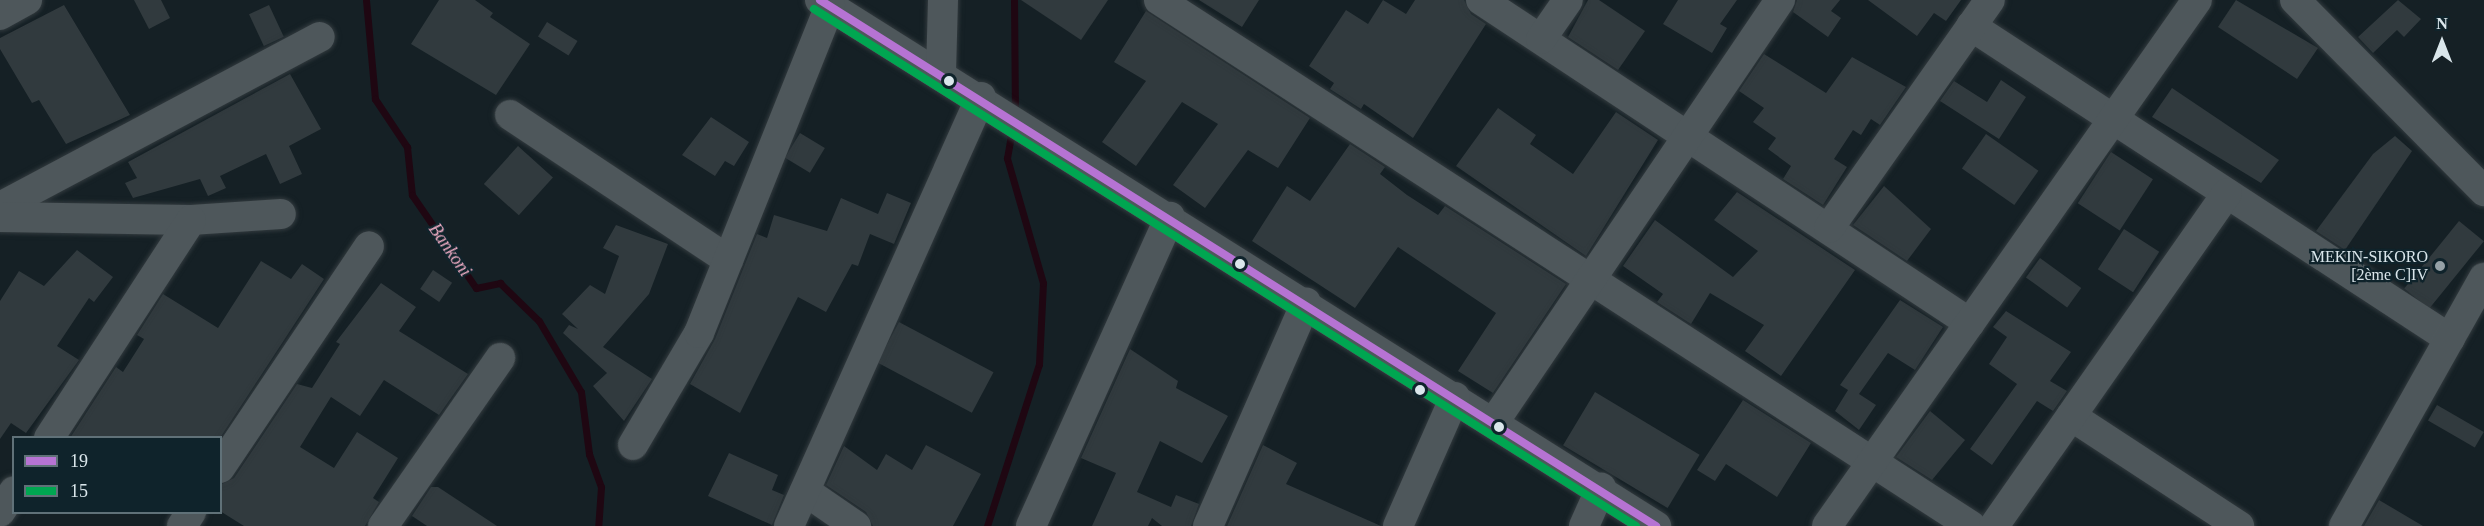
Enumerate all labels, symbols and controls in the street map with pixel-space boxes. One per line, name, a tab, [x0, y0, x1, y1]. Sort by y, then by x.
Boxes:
north arrow	[2412, 12, 2472, 72]
text: N	[2436, 15, 2448, 32]
unlabelled marker	[943, 75, 955, 87]
water label: Bankoni	[424, 219, 476, 281]
place label: MEKIN-SIKORO [2ème C]IV	[2311, 247, 2428, 285]
unlabelled marker	[1234, 258, 1246, 270]
marker: MEKIN-SIKORO [2ème C]IV	[2433, 259, 2447, 273]
unlabelled marker	[1414, 384, 1426, 396]
unlabelled marker	[1493, 421, 1505, 433]
legend	[12, 436, 222, 514]
text: 19	[70, 451, 88, 471]
text: 15	[70, 481, 88, 501]

